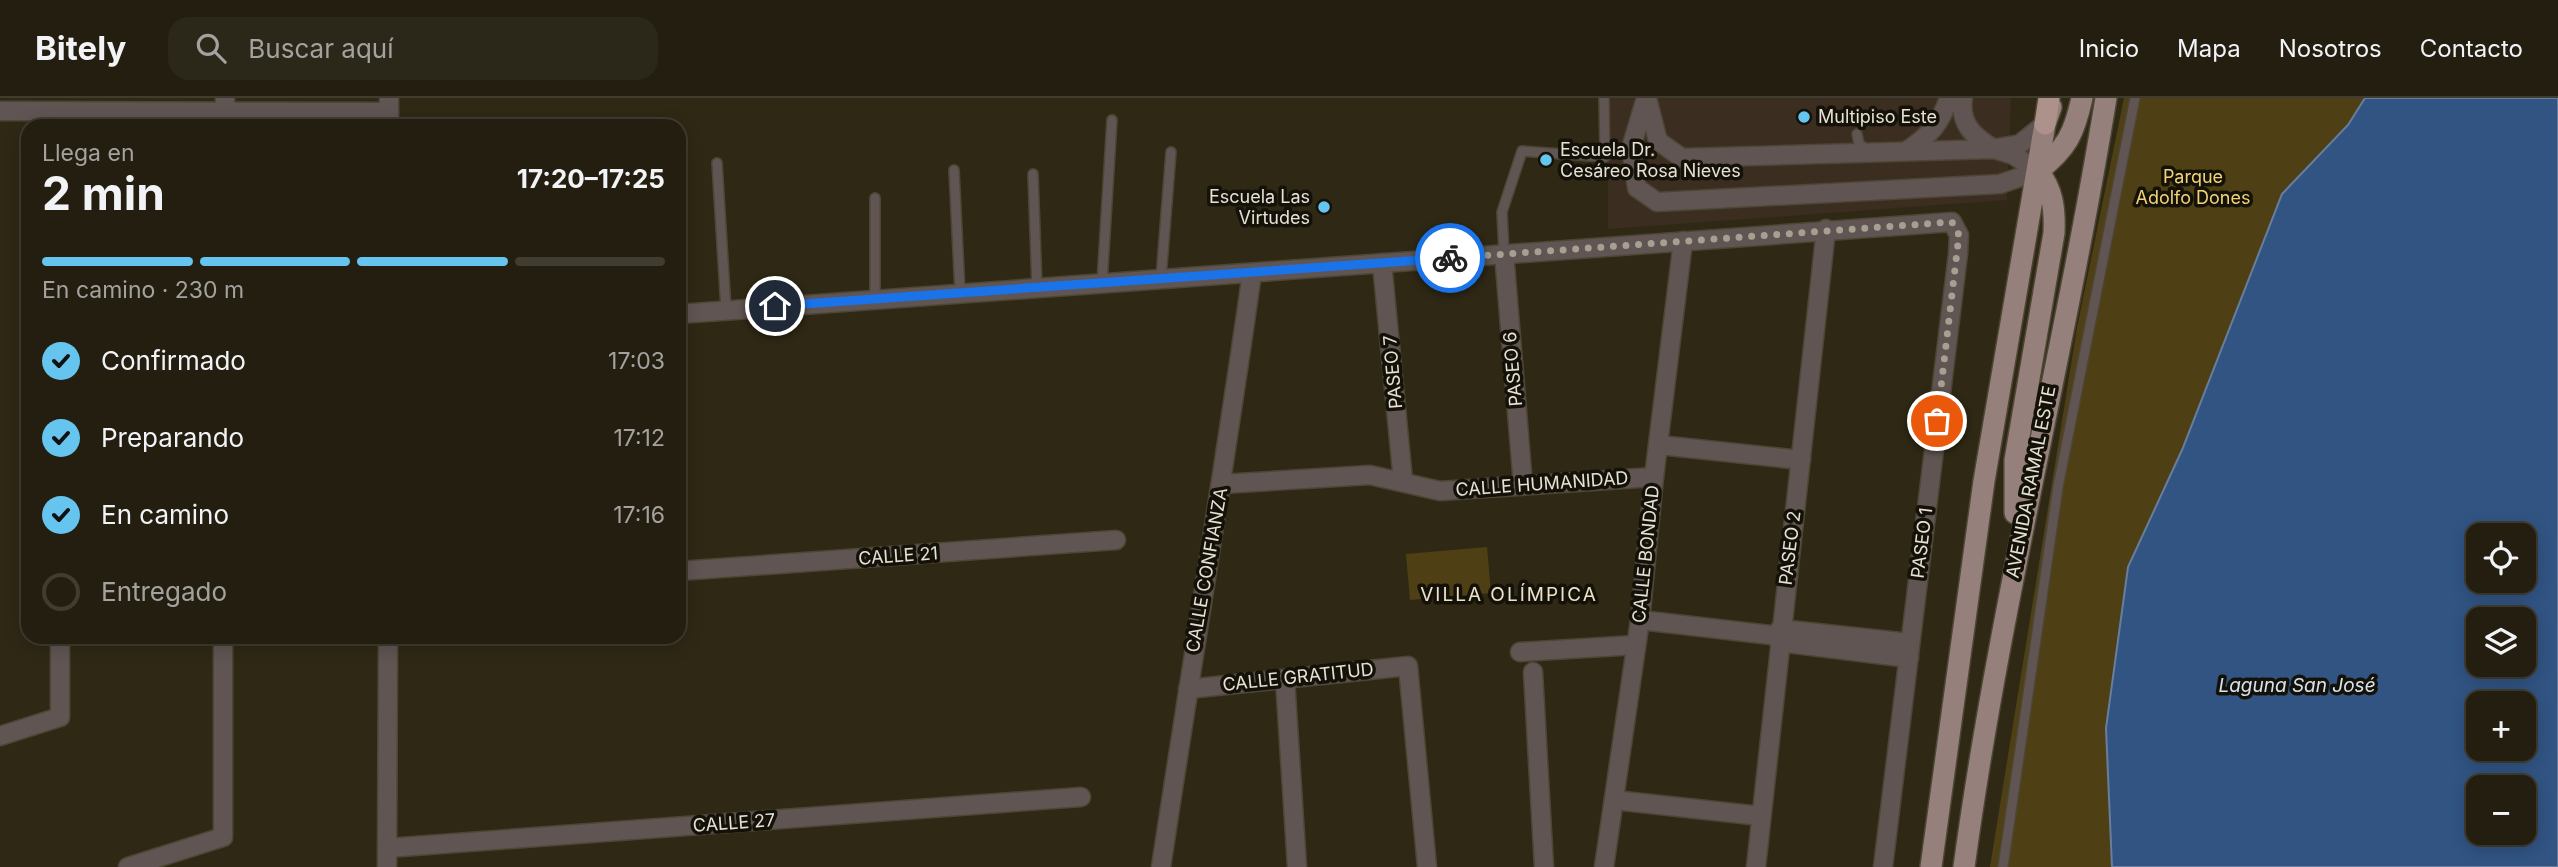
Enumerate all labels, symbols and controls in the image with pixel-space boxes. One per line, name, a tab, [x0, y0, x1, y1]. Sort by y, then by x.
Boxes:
search box	[168, 17, 658, 80]
text: Bitely	[35, 28, 126, 68]
icon: search	[192, 29, 230, 67]
text: Buscar aquí	[248, 33, 393, 64]
text: Inicio	[2079, 34, 2139, 63]
text: Mapa	[2177, 34, 2241, 63]
text: Nosotros	[2279, 34, 2382, 63]
text: Contacto	[2420, 34, 2523, 63]
place label: Multipiso Este	[1818, 106, 1937, 127]
marker: Multipiso Este	[1796, 109, 1812, 125]
text: Llega en	[42, 139, 134, 167]
place label: Escuela Dr. Cesáreo Rosa Nieves	[1560, 139, 1741, 181]
marker: Escuela Dr. Cesáreo Rosa Nieves	[1538, 152, 1554, 168]
text: 17:20–17:25	[517, 163, 665, 194]
text: 2 min	[42, 165, 165, 221]
park label: Parque Adolfo Dones	[2136, 166, 2251, 208]
place label: Escuela Las Virtudes	[1209, 186, 1310, 228]
marker: Escuela Las Virtudes	[1316, 199, 1332, 215]
courier	[1415, 223, 1485, 293]
icon: bike	[1431, 239, 1469, 277]
text: En camino · 230 m	[42, 276, 244, 304]
pin	[745, 276, 805, 336]
icon: home	[756, 287, 794, 325]
street label: PASEO 6	[1499, 331, 1526, 407]
street label: PASEO 7	[1379, 334, 1406, 410]
icon: check	[42, 342, 80, 380]
text: Confirmado	[101, 345, 246, 376]
text: 17:03	[608, 347, 665, 375]
street label: AVENIDA RAMAL ESTE	[2002, 384, 2059, 580]
pin	[1907, 391, 1967, 451]
icon: bag	[1918, 402, 1956, 440]
icon: check	[42, 419, 80, 457]
text: Preparando	[101, 422, 244, 453]
text: 17:12	[613, 424, 665, 452]
street label: CALLE HUMANIDAD	[1455, 467, 1629, 500]
street label: CALLE BONDAD	[1628, 484, 1663, 624]
street label: CALLE CONFIANZA	[1182, 486, 1231, 654]
icon: check	[42, 496, 80, 534]
text: En camino	[101, 499, 229, 530]
text: 17:16	[613, 501, 665, 529]
street label: PASEO 1	[1907, 506, 1936, 580]
street label: PASEO 2	[1775, 510, 1804, 586]
map controls	[2466, 523, 2536, 845]
button: locate	[2466, 523, 2536, 593]
street label: CALLE 21	[857, 542, 938, 569]
text: Entregado	[101, 576, 227, 607]
district label: VILLA OLÍMPICA	[1420, 582, 1598, 606]
button: layers	[2466, 607, 2536, 677]
street label: CALLE GRATITUD	[1221, 658, 1375, 695]
water label: Laguna San José	[2218, 674, 2376, 697]
button: +	[2466, 691, 2536, 761]
button: −	[2466, 775, 2536, 845]
street label: CALLE 27	[692, 809, 776, 836]

